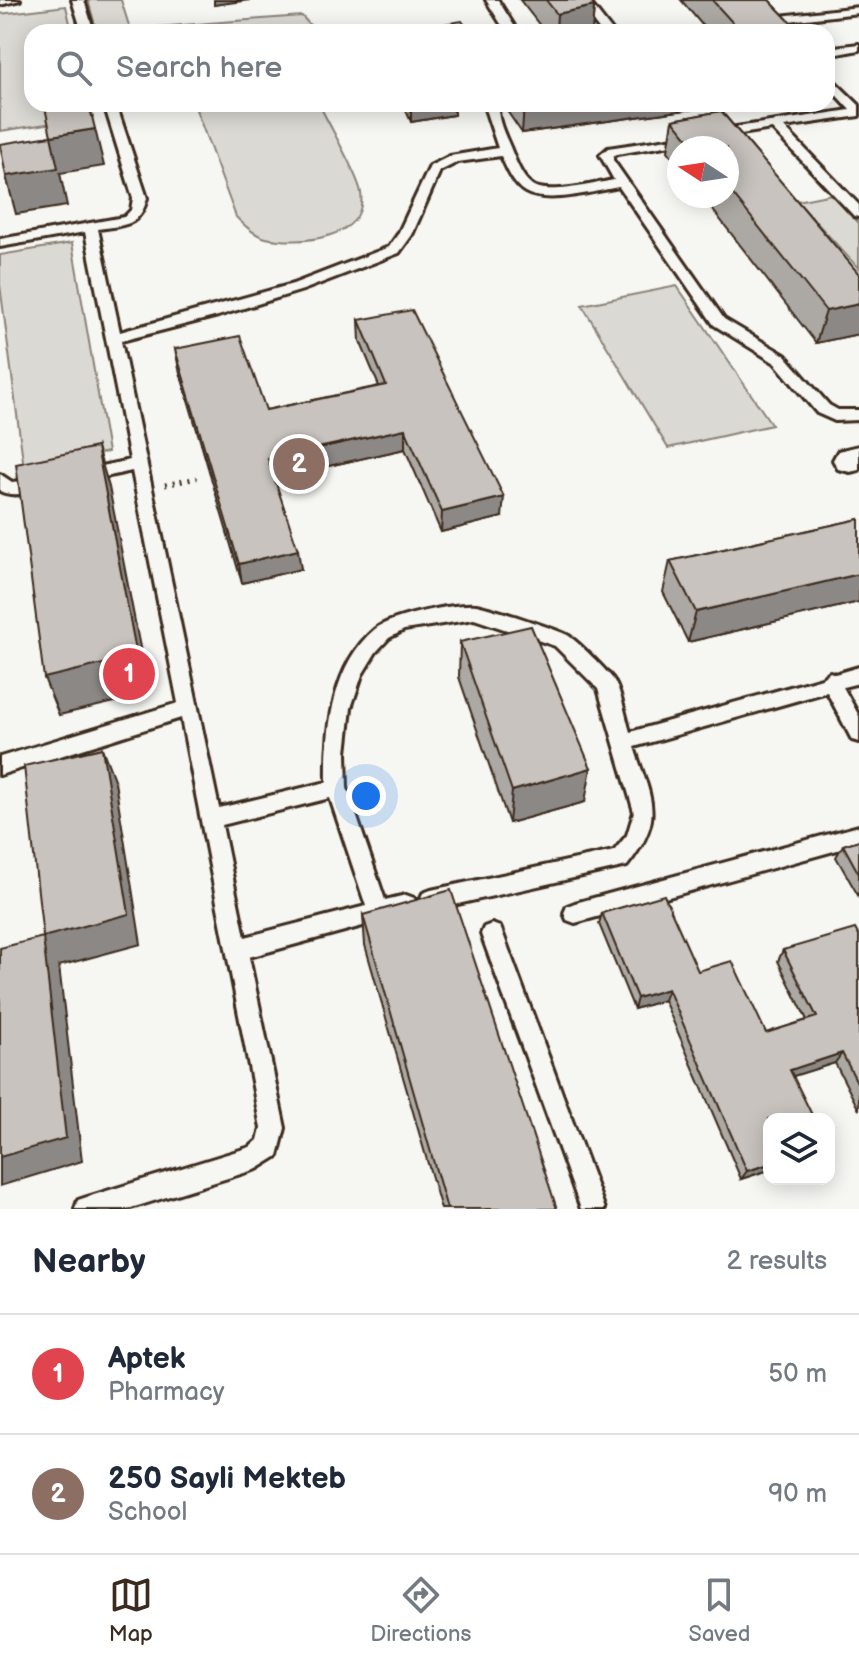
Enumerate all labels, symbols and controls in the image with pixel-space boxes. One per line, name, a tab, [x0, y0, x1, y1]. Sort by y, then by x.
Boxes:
search box	[24, 24, 835, 112]
icon: search	[52, 46, 96, 90]
text: Search here	[116, 50, 282, 86]
north arrow	[667, 136, 739, 208]
pin: 2	[273, 434, 325, 494]
pin: 1	[103, 644, 155, 704]
your location	[346, 776, 386, 816]
map controls	[763, 1113, 835, 1185]
button: layers	[763, 1113, 835, 1185]
text: Nearby	[32, 1241, 146, 1282]
text: 2 results	[727, 1246, 827, 1277]
text: Aptek	[108, 1341, 186, 1377]
text: 1	[53, 1359, 63, 1390]
text: 50 m	[768, 1359, 827, 1390]
text: Pharmacy	[108, 1377, 224, 1408]
text: 250 Sayli Mekteb	[108, 1461, 346, 1497]
text: 2	[50, 1479, 66, 1510]
text: 90 m	[768, 1479, 827, 1510]
text: School	[108, 1497, 187, 1528]
tab: Map	[109, 1573, 153, 1648]
tab: Directions	[370, 1573, 471, 1648]
tab: Saved	[689, 1573, 750, 1648]

